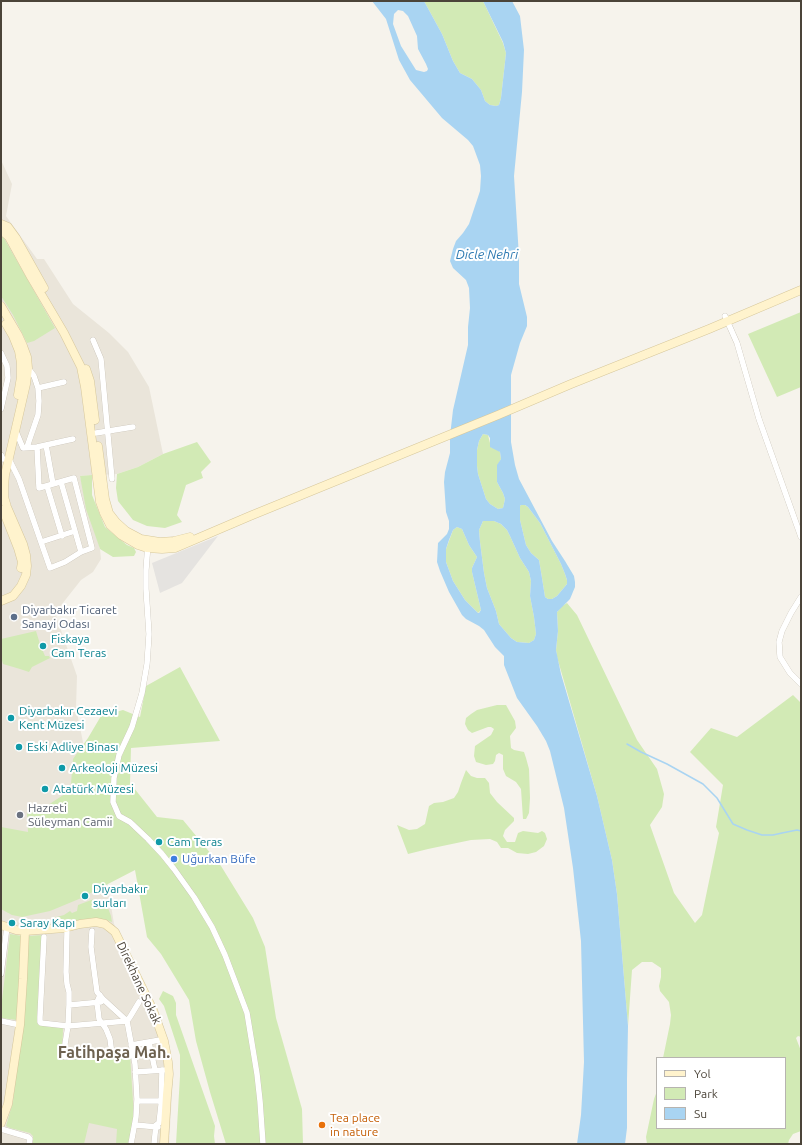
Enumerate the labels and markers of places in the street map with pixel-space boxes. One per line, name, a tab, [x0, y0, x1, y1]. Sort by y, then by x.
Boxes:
place label: Diyarbakır Ticaret Sanayi Odası	[22, 603, 117, 631]
marker: Diyarbakır Ticaret Sanayi Odası	[9, 612, 19, 622]
place label: Fiskaya Cam Teras	[51, 632, 106, 660]
marker: Fiskaya Cam Teras	[38, 641, 48, 651]
place label: Diyarbakır Cezaevi Kent Müzesi	[19, 704, 117, 732]
marker: Diyarbakır Cezaevi Kent Müzesi	[6, 713, 16, 723]
place label: Eski Adliye Binası	[27, 740, 118, 754]
marker: Eski Adliye Binası	[14, 742, 24, 752]
place label: Arkeoloji Müzesi	[70, 761, 158, 775]
marker: Arkeoloji Müzesi	[57, 763, 67, 773]
place label: Atatürk Müzesi	[53, 782, 134, 796]
marker: Atatürk Müzesi	[40, 784, 50, 794]
place label: Hazreti Süleyman Camii	[28, 801, 113, 829]
marker: Hazreti Süleyman Camii	[15, 810, 25, 820]
place label: Cam Teras	[167, 835, 222, 849]
marker: Cam Teras	[154, 837, 164, 847]
place label: Uğurkan Büfe	[182, 852, 256, 866]
marker: Uğurkan Büfe	[169, 854, 179, 864]
place label: Diyarbakır surları	[93, 882, 148, 910]
marker: Diyarbakır surları	[80, 891, 90, 901]
place label: Saray Kapı	[20, 916, 75, 930]
marker: Saray Kapı	[7, 918, 17, 928]
place label: Tea place in nature	[330, 1111, 380, 1139]
marker: Tea place in nature	[317, 1120, 327, 1130]

